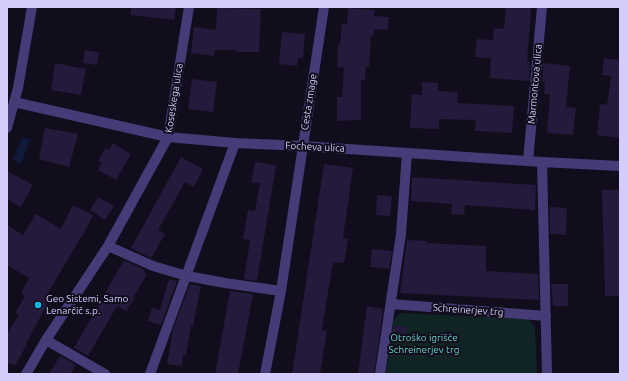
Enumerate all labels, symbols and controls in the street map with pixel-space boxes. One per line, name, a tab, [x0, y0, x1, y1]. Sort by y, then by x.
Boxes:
street label: Marmontova ulica	[526, 43, 544, 125]
street label: Koseskega ulica	[163, 62, 185, 134]
street label: Cesta zmage	[299, 73, 319, 131]
street label: Focheva ulica	[285, 139, 345, 155]
place label: Geo Sistemi, Samo Lenarčič s.p.	[46, 293, 128, 316]
marker: Geo Sistemi, Samo Lenarčič s.p.	[33, 300, 43, 310]
street label: Schreinerjev trg	[432, 302, 504, 318]
park label: Otroško igrišče Schreinerjev trg	[389, 332, 459, 356]

